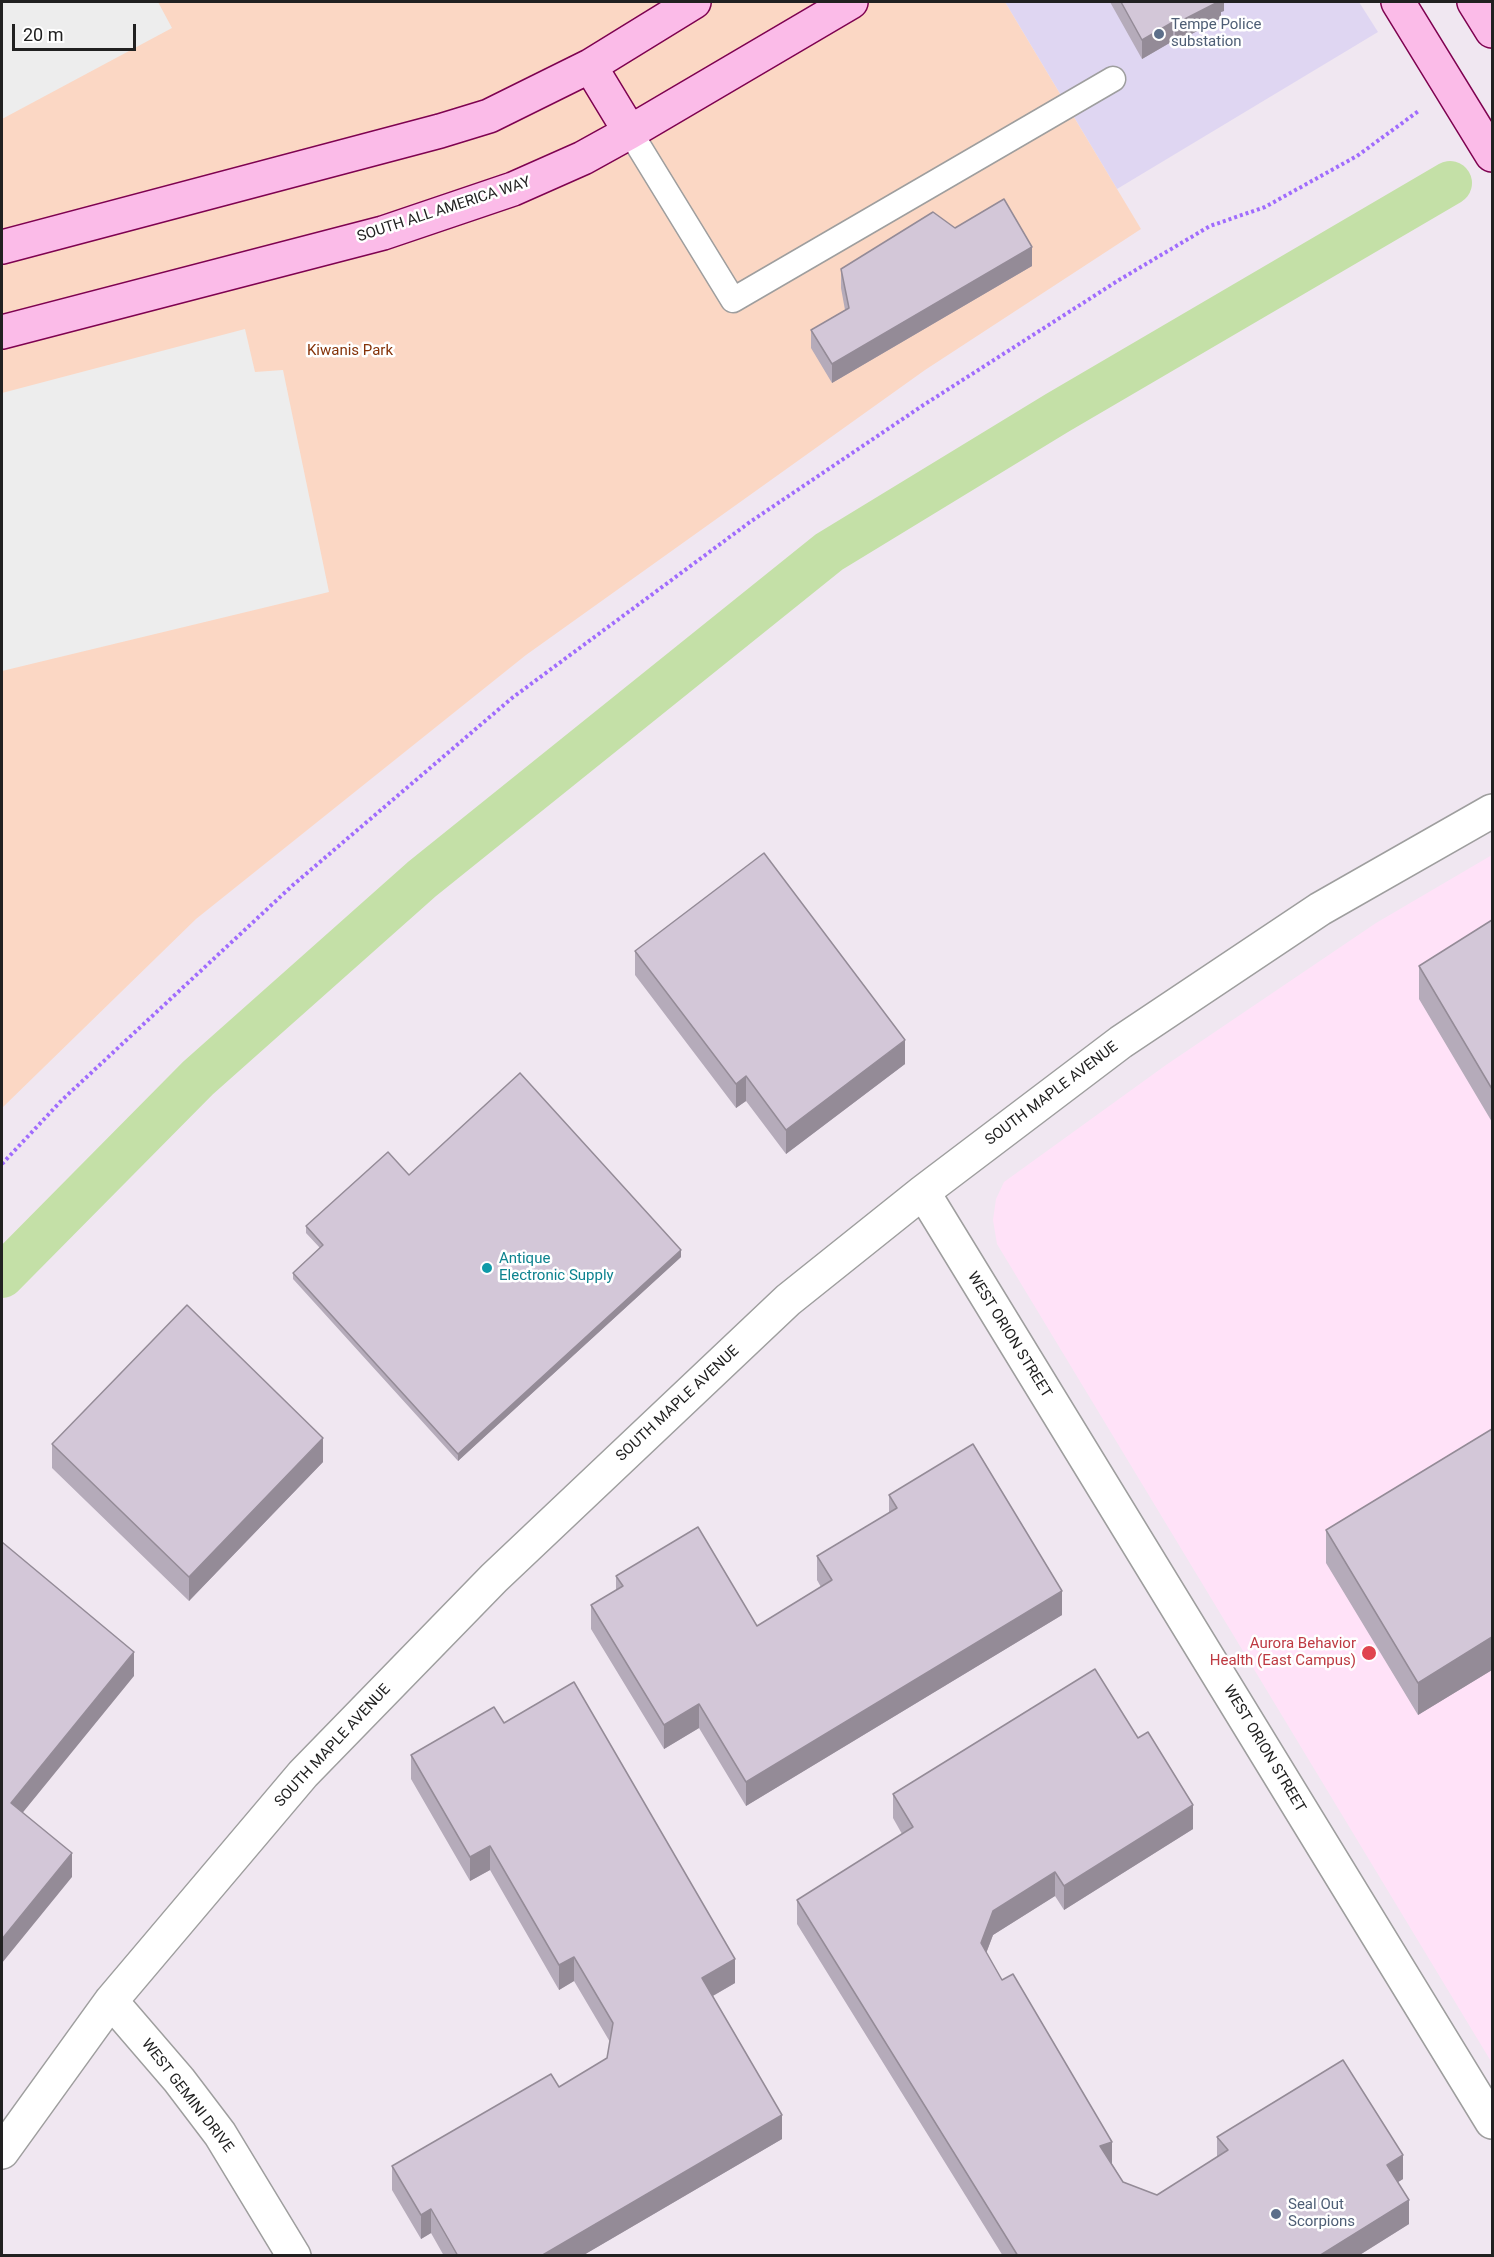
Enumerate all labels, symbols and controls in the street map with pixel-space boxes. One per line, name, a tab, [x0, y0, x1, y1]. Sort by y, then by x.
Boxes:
scale bar	[15, 12, 140, 50]
place label: Tempe Police substation	[1171, 16, 1261, 51]
text: 20 m	[23, 24, 63, 45]
marker: Tempe Police substation	[1152, 27, 1166, 41]
street label: SOUTH ALL AMERICA WAY	[355, 173, 533, 247]
park label: Kiwanis Park	[307, 342, 393, 360]
street label: SOUTH MAPLE AVENUE	[982, 1038, 1122, 1150]
place label: Antique Electronic Supply	[499, 1250, 614, 1285]
marker: Antique Electronic Supply	[480, 1261, 494, 1275]
street label: WEST ORION STREET	[963, 1269, 1055, 1401]
street label: SOUTH MAPLE AVENUE	[613, 1342, 743, 1466]
place label: Aurora Behavior Health (East Campus)	[1210, 1635, 1356, 1670]
marker: Aurora Behavior Health (East Campus)	[1360, 1644, 1378, 1662]
street label: SOUTH MAPLE AVENUE	[271, 1681, 395, 1811]
street label: WEST ORION STREET	[1219, 1682, 1309, 1816]
street label: WEST GEMINI DRIVE	[137, 2036, 237, 2156]
place label: Seal Out Scorpions	[1288, 2196, 1355, 2231]
marker: Seal Out Scorpions	[1269, 2207, 1283, 2221]

